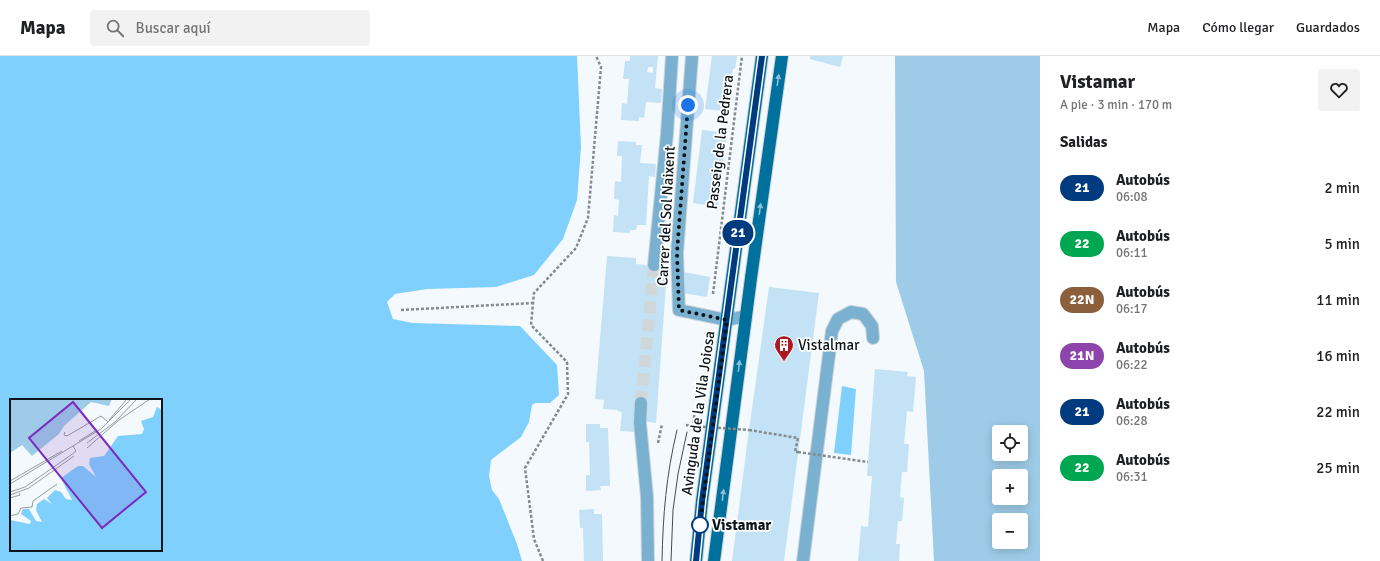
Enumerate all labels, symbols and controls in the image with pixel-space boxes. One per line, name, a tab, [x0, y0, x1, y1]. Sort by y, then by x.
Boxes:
search box	[90, 10, 370, 46]
text: Mapa	[20, 16, 66, 40]
icon: search	[104, 17, 126, 39]
text: Buscar aquí	[136, 19, 211, 37]
text: Mapa	[1147, 19, 1180, 36]
text: Cómo llegar	[1202, 19, 1274, 36]
text: Guardados	[1296, 19, 1360, 36]
button: heart	[1318, 69, 1360, 111]
text: Vistamar	[1060, 70, 1135, 94]
street label: Passeig de la Pedrera	[703, 74, 737, 210]
one-way arrow	[775, 74, 781, 86]
your location	[678, 95, 698, 115]
text: A pie · 3 min · 170 m	[1060, 97, 1172, 113]
text: Salidas	[1060, 133, 1107, 151]
street label: Carrer del Sol Naixent	[653, 146, 679, 286]
text: Autobús	[1116, 171, 1170, 189]
text: 21	[1074, 179, 1090, 196]
text: 2 min	[1324, 179, 1360, 197]
text: 06:08	[1116, 189, 1148, 205]
one-way arrow	[757, 203, 763, 215]
line badge: 21	[720, 220, 756, 246]
text: 21	[730, 224, 746, 241]
text: Autobús	[1116, 227, 1170, 245]
text: 22	[1074, 235, 1090, 252]
text: 5 min	[1324, 235, 1360, 253]
text: 06:11	[1116, 245, 1148, 261]
text: Autobús	[1116, 283, 1170, 301]
text: 22N	[1070, 291, 1094, 308]
text: 11 min	[1316, 291, 1360, 309]
text: 06:17	[1116, 301, 1148, 317]
street label: Avinguda de la Vila Joiosa	[678, 330, 718, 496]
building icon: Vistalmar	[773, 334, 795, 362]
place label: Vistalmar	[798, 336, 860, 354]
text: Autobús	[1116, 339, 1170, 357]
text: 21N	[1070, 347, 1094, 364]
text: 16 min	[1316, 347, 1360, 365]
text: 06:22	[1116, 357, 1148, 373]
one-way arrow	[736, 360, 742, 372]
text: Autobús	[1116, 395, 1170, 413]
inset map	[10, 399, 162, 551]
text: 21	[1074, 403, 1090, 420]
text: 22 min	[1316, 403, 1360, 421]
text: 06:28	[1116, 413, 1148, 429]
map controls	[992, 425, 1028, 549]
button: locate	[992, 425, 1028, 461]
text: Autobús	[1116, 451, 1170, 469]
text: 22	[1074, 459, 1090, 476]
text: 25 min	[1316, 459, 1360, 477]
button: +	[992, 469, 1028, 505]
text: 06:31	[1116, 469, 1148, 485]
one-way arrow	[719, 488, 726, 501]
button: −	[992, 513, 1028, 549]
marker: Vistamar	[691, 516, 709, 534]
place label: Vistamar	[712, 516, 771, 534]

